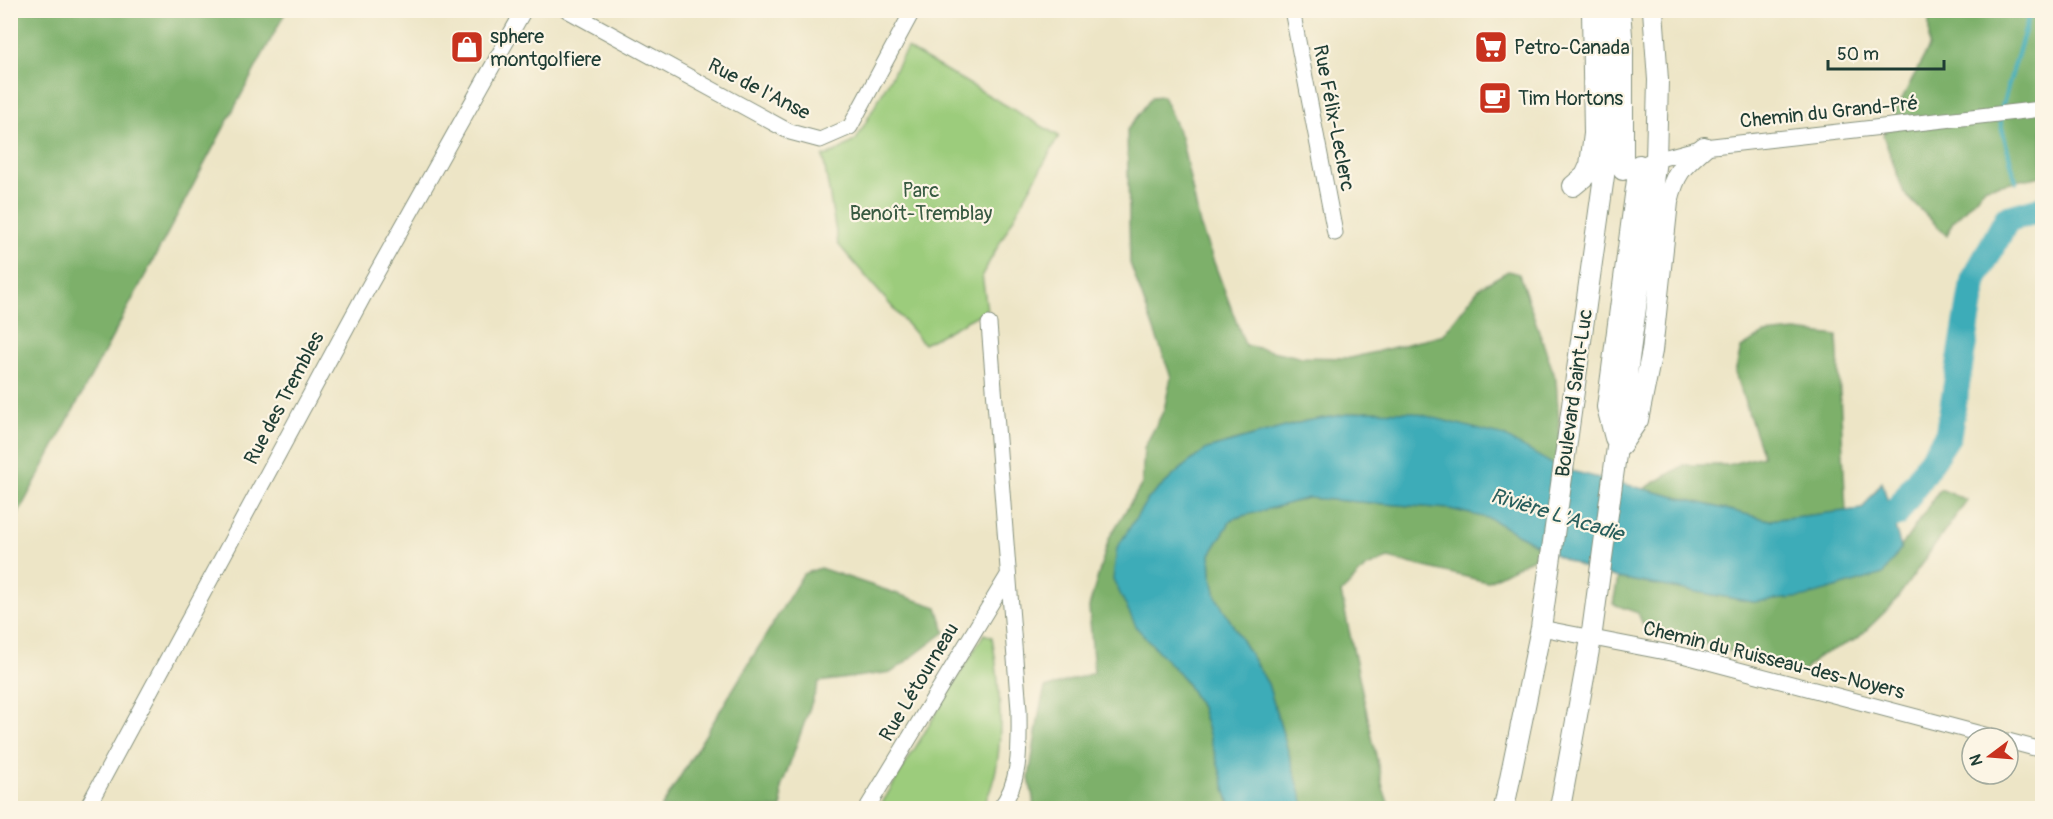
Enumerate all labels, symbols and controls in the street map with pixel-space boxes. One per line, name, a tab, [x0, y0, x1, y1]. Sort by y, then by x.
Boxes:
place label: sphere montgolfiere	[490, 24, 601, 72]
shop icon: sphere montgolfiere	[449, 29, 485, 65]
supermarket icon: Petro-Canada	[1473, 29, 1509, 65]
scale bar	[1828, 33, 1944, 71]
place label: Petro-Canada	[1514, 35, 1630, 60]
street label: Rue Félix-Leclerc	[1308, 43, 1360, 193]
text: 50 m	[1837, 43, 1879, 66]
street label: Rue de l'Anse	[704, 53, 814, 125]
cafe icon: Tim Hortons	[1477, 80, 1513, 116]
place label: Tim Hortons	[1518, 86, 1623, 111]
street label: Chemin du Grand-Pré	[1739, 90, 1919, 134]
park label: Parc Benoît-Tremblay	[850, 178, 993, 226]
street label: Boulevard Saint-Luc	[1550, 307, 1598, 479]
street label: Rue des Trembles	[238, 327, 330, 469]
water label: Rivière L'Acadie	[1487, 482, 1629, 549]
street label: Chemin du Ruisseau-des-Noyers	[1641, 615, 1907, 705]
street label: Rue Létourneau	[874, 618, 964, 746]
north arrow	[1960, 726, 2020, 786]
text: N	[1965, 752, 1988, 768]

